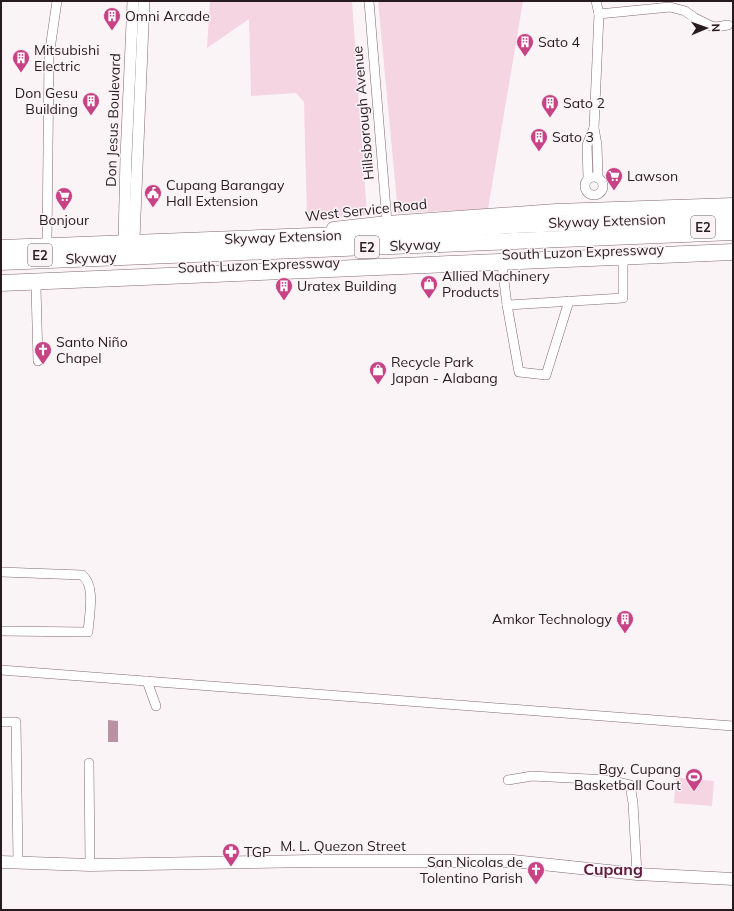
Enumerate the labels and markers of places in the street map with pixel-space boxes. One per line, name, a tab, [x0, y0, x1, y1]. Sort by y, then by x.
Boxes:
building icon: Omni Arcade	[102, 6, 122, 31]
place label: Omni Arcade	[125, 7, 210, 25]
building icon: Sato 4	[515, 32, 535, 57]
place label: Sato 4	[538, 33, 581, 51]
place label: Mitsubishi Electric	[34, 41, 99, 75]
building icon: Mitsubishi Electric	[11, 48, 31, 73]
place label: Don Gesu Building	[15, 84, 78, 118]
building icon: Don Gesu Building	[81, 91, 101, 116]
building icon: Sato 2	[540, 93, 560, 118]
place label: Sato 2	[563, 94, 605, 112]
building icon: Sato 3	[529, 127, 549, 152]
place label: Sato 3	[552, 128, 594, 146]
supermarket icon: Lawson	[604, 166, 624, 191]
place label: Lawson	[627, 167, 678, 185]
place label: Cupang Barangay Hall Extension	[166, 176, 285, 210]
public building icon: Cupang Barangay Hall Extension	[143, 183, 163, 208]
supermarket icon: Bonjour	[54, 186, 74, 211]
place label: Bonjour	[39, 211, 90, 229]
place label: Allied Machinery Products	[442, 267, 550, 301]
shop icon: Allied Machinery Products	[419, 274, 439, 299]
building icon: Uratex Building	[274, 276, 294, 301]
place label: Uratex Building	[297, 277, 397, 295]
place label: Santo Niño Chapel	[56, 333, 128, 367]
church icon: Santo Niño Chapel	[33, 340, 53, 365]
place label: Recycle Park Japan - Alabang	[391, 353, 498, 387]
shop icon: Recycle Park Japan - Alabang	[368, 360, 388, 385]
building icon: Amkor Technology	[615, 609, 635, 634]
place label: Amkor Technology	[492, 610, 613, 628]
place label: Bgy. Cupang Basketball Court	[574, 760, 681, 794]
sports icon: Bgy. Cupang Basketball Court	[684, 767, 704, 792]
pharmacy icon: TGP	[221, 842, 241, 867]
place label: TGP	[244, 843, 271, 861]
place label: San Nicolas de Tolentino Parish	[420, 853, 523, 887]
church icon: San Nicolas de Tolentino Parish	[526, 860, 546, 885]

